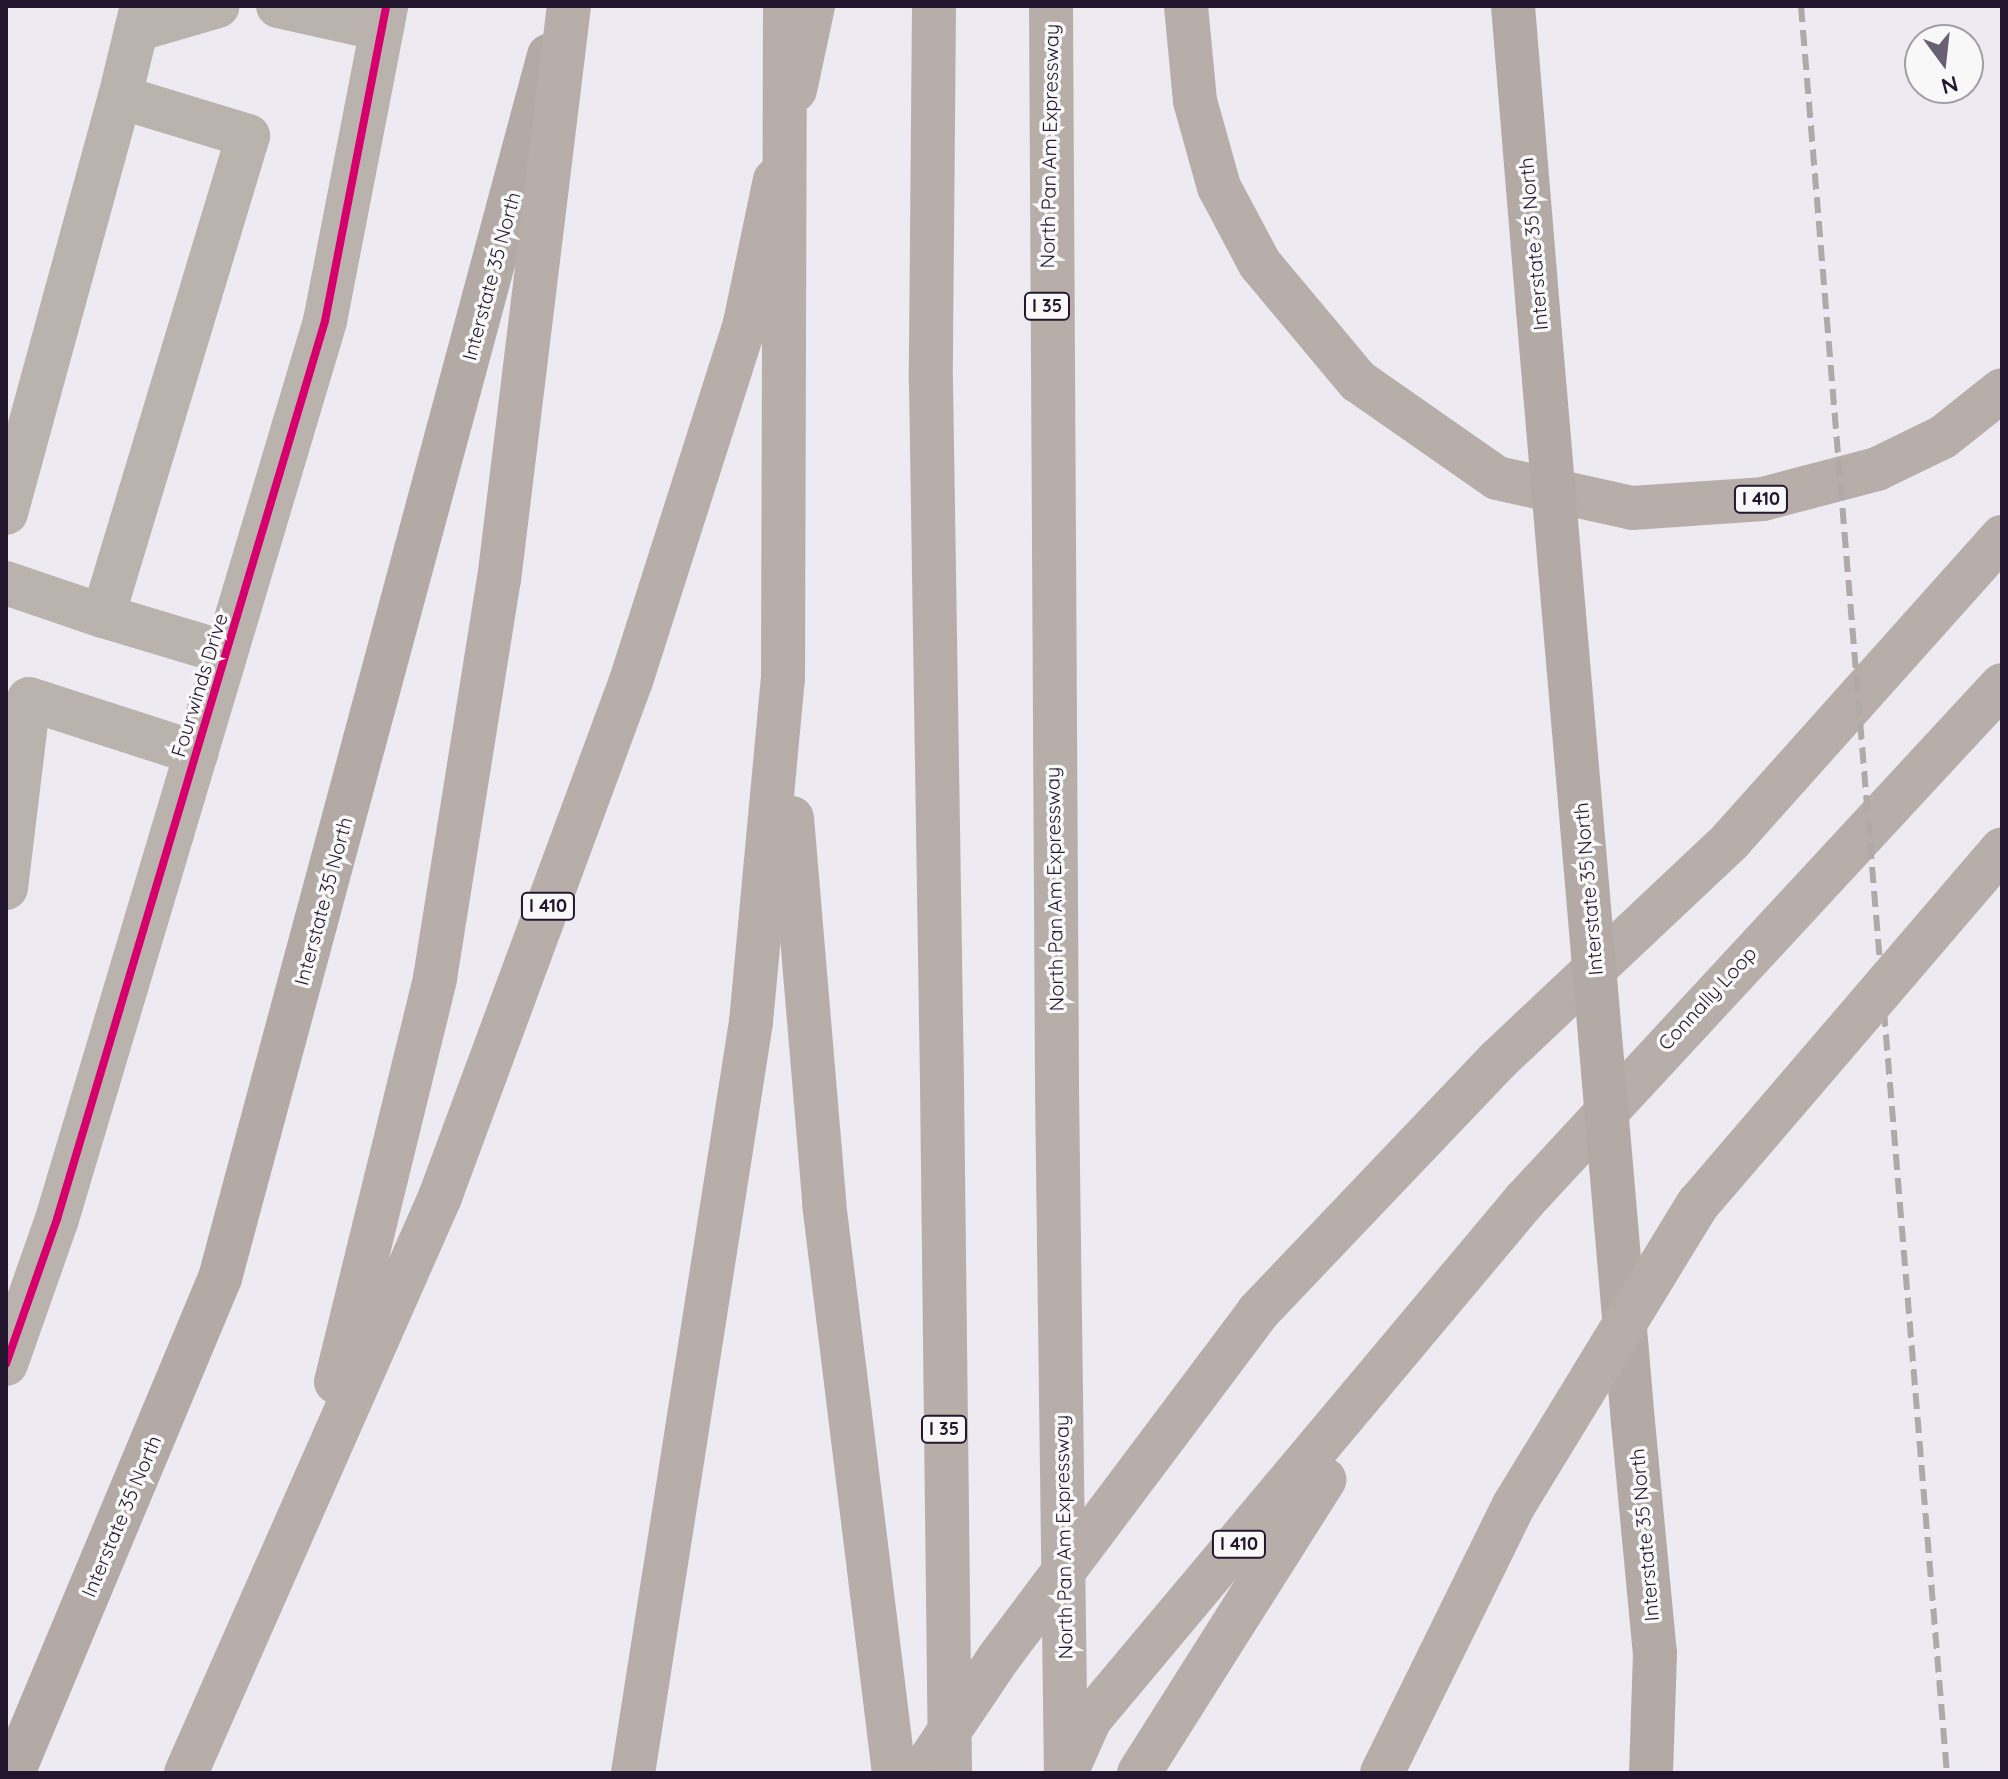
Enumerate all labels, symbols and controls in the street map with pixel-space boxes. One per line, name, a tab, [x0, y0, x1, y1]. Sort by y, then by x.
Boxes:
street label: North Pan Am Expressway	[1035, 23, 1063, 269]
north arrow	[1904, 24, 1984, 104]
text: N	[1938, 70, 1961, 101]
street label: Interstate 35 North	[1513, 157, 1553, 331]
street label: Interstate 35 North	[457, 189, 525, 363]
road number: I 35	[1023, 292, 1071, 320]
road number: I 410	[1733, 485, 1789, 513]
street label: Fourwinds Drive	[166, 610, 232, 760]
street label: North Pan Am Expressway	[1040, 766, 1068, 1012]
street label: Interstate 35 North	[1568, 802, 1608, 976]
street label: Interstate 35 North	[289, 814, 357, 988]
road number: I 410	[520, 892, 576, 920]
street label: Connally Loop	[1653, 941, 1761, 1055]
street label: North Pan Am Expressway	[1049, 1414, 1077, 1660]
road number: I 35	[920, 1415, 968, 1443]
street label: Interstate 35 North	[76, 1432, 166, 1600]
street label: Interstate 35 North	[1624, 1448, 1664, 1622]
road number: I 410	[1211, 1530, 1267, 1558]

